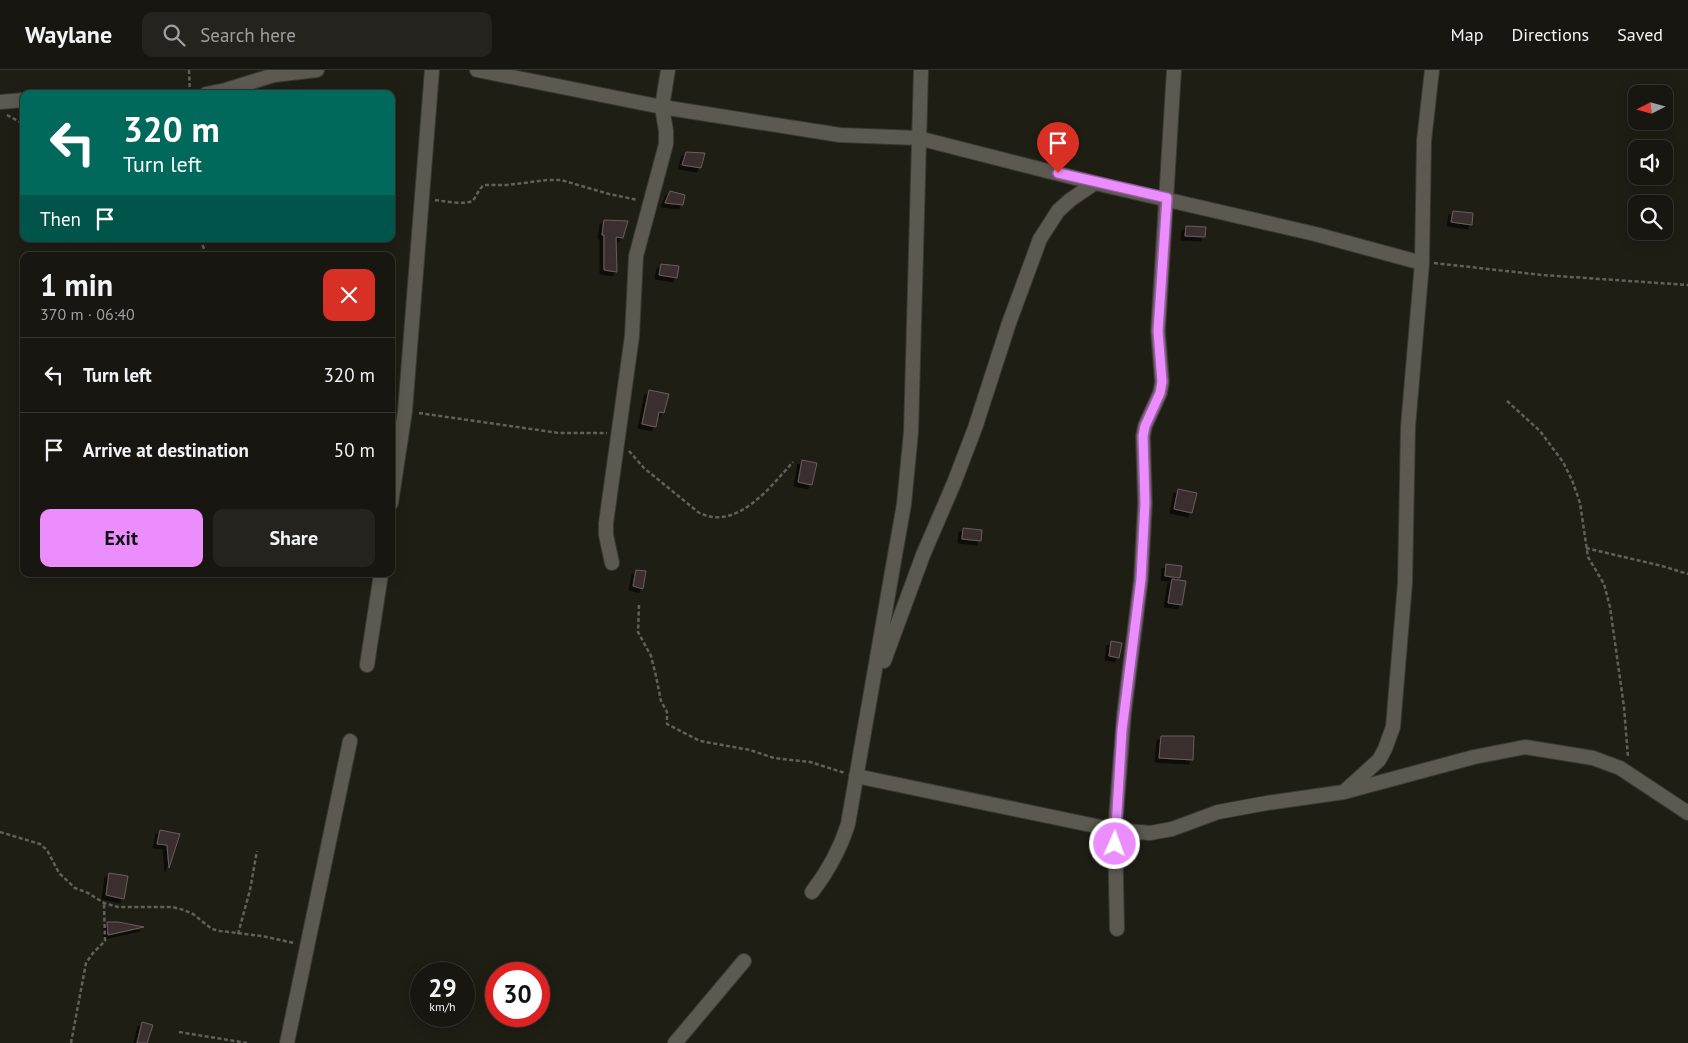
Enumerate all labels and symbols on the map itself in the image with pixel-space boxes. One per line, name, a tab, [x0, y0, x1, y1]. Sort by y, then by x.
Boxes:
north arrow	[1628, 85, 1672, 130]
pin	[1037, 122, 1079, 173]
position arrow	[1088, 817, 1140, 869]
speed limit sign: 30	[485, 962, 550, 1027]

